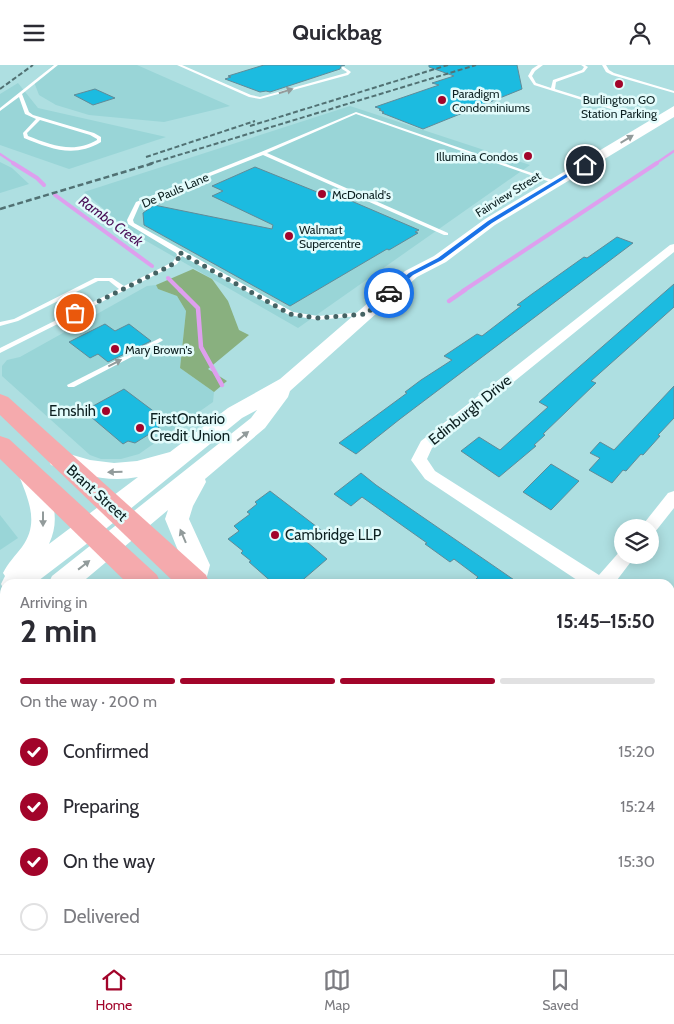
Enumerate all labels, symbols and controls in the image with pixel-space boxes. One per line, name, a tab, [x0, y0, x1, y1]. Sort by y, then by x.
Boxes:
icon: menu	[20, 19, 48, 47]
text: Quickbag	[292, 19, 382, 46]
icon: person	[626, 19, 654, 47]
marker: Burlington GO Station Parking	[613, 78, 625, 90]
place label: Paradigm Condominiums	[452, 86, 530, 115]
one-way arrow	[278, 87, 293, 94]
place label: Burlington GO Station Parking	[581, 92, 658, 121]
marker: Paradigm Condominiums	[436, 94, 448, 106]
one-way arrow	[620, 134, 633, 144]
pin	[564, 144, 606, 186]
place label: Illumina Condos	[436, 149, 518, 164]
marker: Illumina Condos	[522, 150, 534, 162]
icon: home	[571, 151, 599, 179]
street label: Fairview Street	[472, 168, 544, 220]
street label: De Pauls Lane	[139, 169, 211, 211]
place label: McDonald's	[332, 187, 391, 202]
marker: McDonald's	[316, 188, 328, 200]
water label: Rambo Creek	[75, 192, 147, 251]
place label: Walmart Supercentre	[299, 222, 361, 251]
marker: Walmart Supercentre	[283, 230, 295, 242]
courier	[364, 268, 414, 318]
icon: car	[375, 279, 403, 307]
pin	[54, 292, 96, 334]
icon: bag	[61, 299, 89, 327]
place label: Mary Brown's	[125, 342, 192, 357]
marker: Mary Brown's	[109, 343, 121, 355]
one-way arrow	[107, 359, 122, 367]
street label: Edinburgh Drive	[425, 371, 515, 449]
place label: Emshih	[49, 402, 96, 420]
marker: Emshih	[100, 405, 112, 417]
place label: FirstOntario Credit Union	[150, 410, 230, 445]
marker: FirstOntario Credit Union	[134, 422, 146, 434]
one-way arrow	[236, 430, 249, 441]
street label: Brant Street	[63, 461, 131, 525]
one-way arrow	[107, 468, 123, 476]
one-way arrow	[39, 511, 47, 527]
map controls	[614, 519, 659, 564]
button: layers	[614, 519, 659, 564]
place label: Cambridge LLP	[285, 526, 382, 544]
one-way arrow	[179, 529, 187, 543]
marker: Cambridge LLP	[269, 529, 281, 541]
one-way arrow	[77, 560, 90, 571]
text: Arriving in	[20, 593, 87, 612]
text: 15:45–15:50	[556, 610, 655, 633]
text: 2 min	[20, 611, 97, 650]
text: On the way · 200 m	[20, 692, 157, 711]
icon: check	[20, 738, 48, 766]
text: Confirmed	[63, 740, 149, 763]
text: 15:20	[618, 742, 655, 761]
icon: check	[20, 793, 48, 821]
text: Preparing	[63, 795, 139, 818]
text: 15:24	[620, 797, 655, 816]
icon: check	[20, 848, 48, 876]
text: On the way	[63, 850, 155, 873]
text: 15:30	[618, 852, 655, 871]
text: Delivered	[63, 905, 140, 928]
tab: Home	[95, 966, 132, 1014]
tab: Map	[323, 966, 351, 1014]
tab: Saved	[542, 966, 579, 1014]

